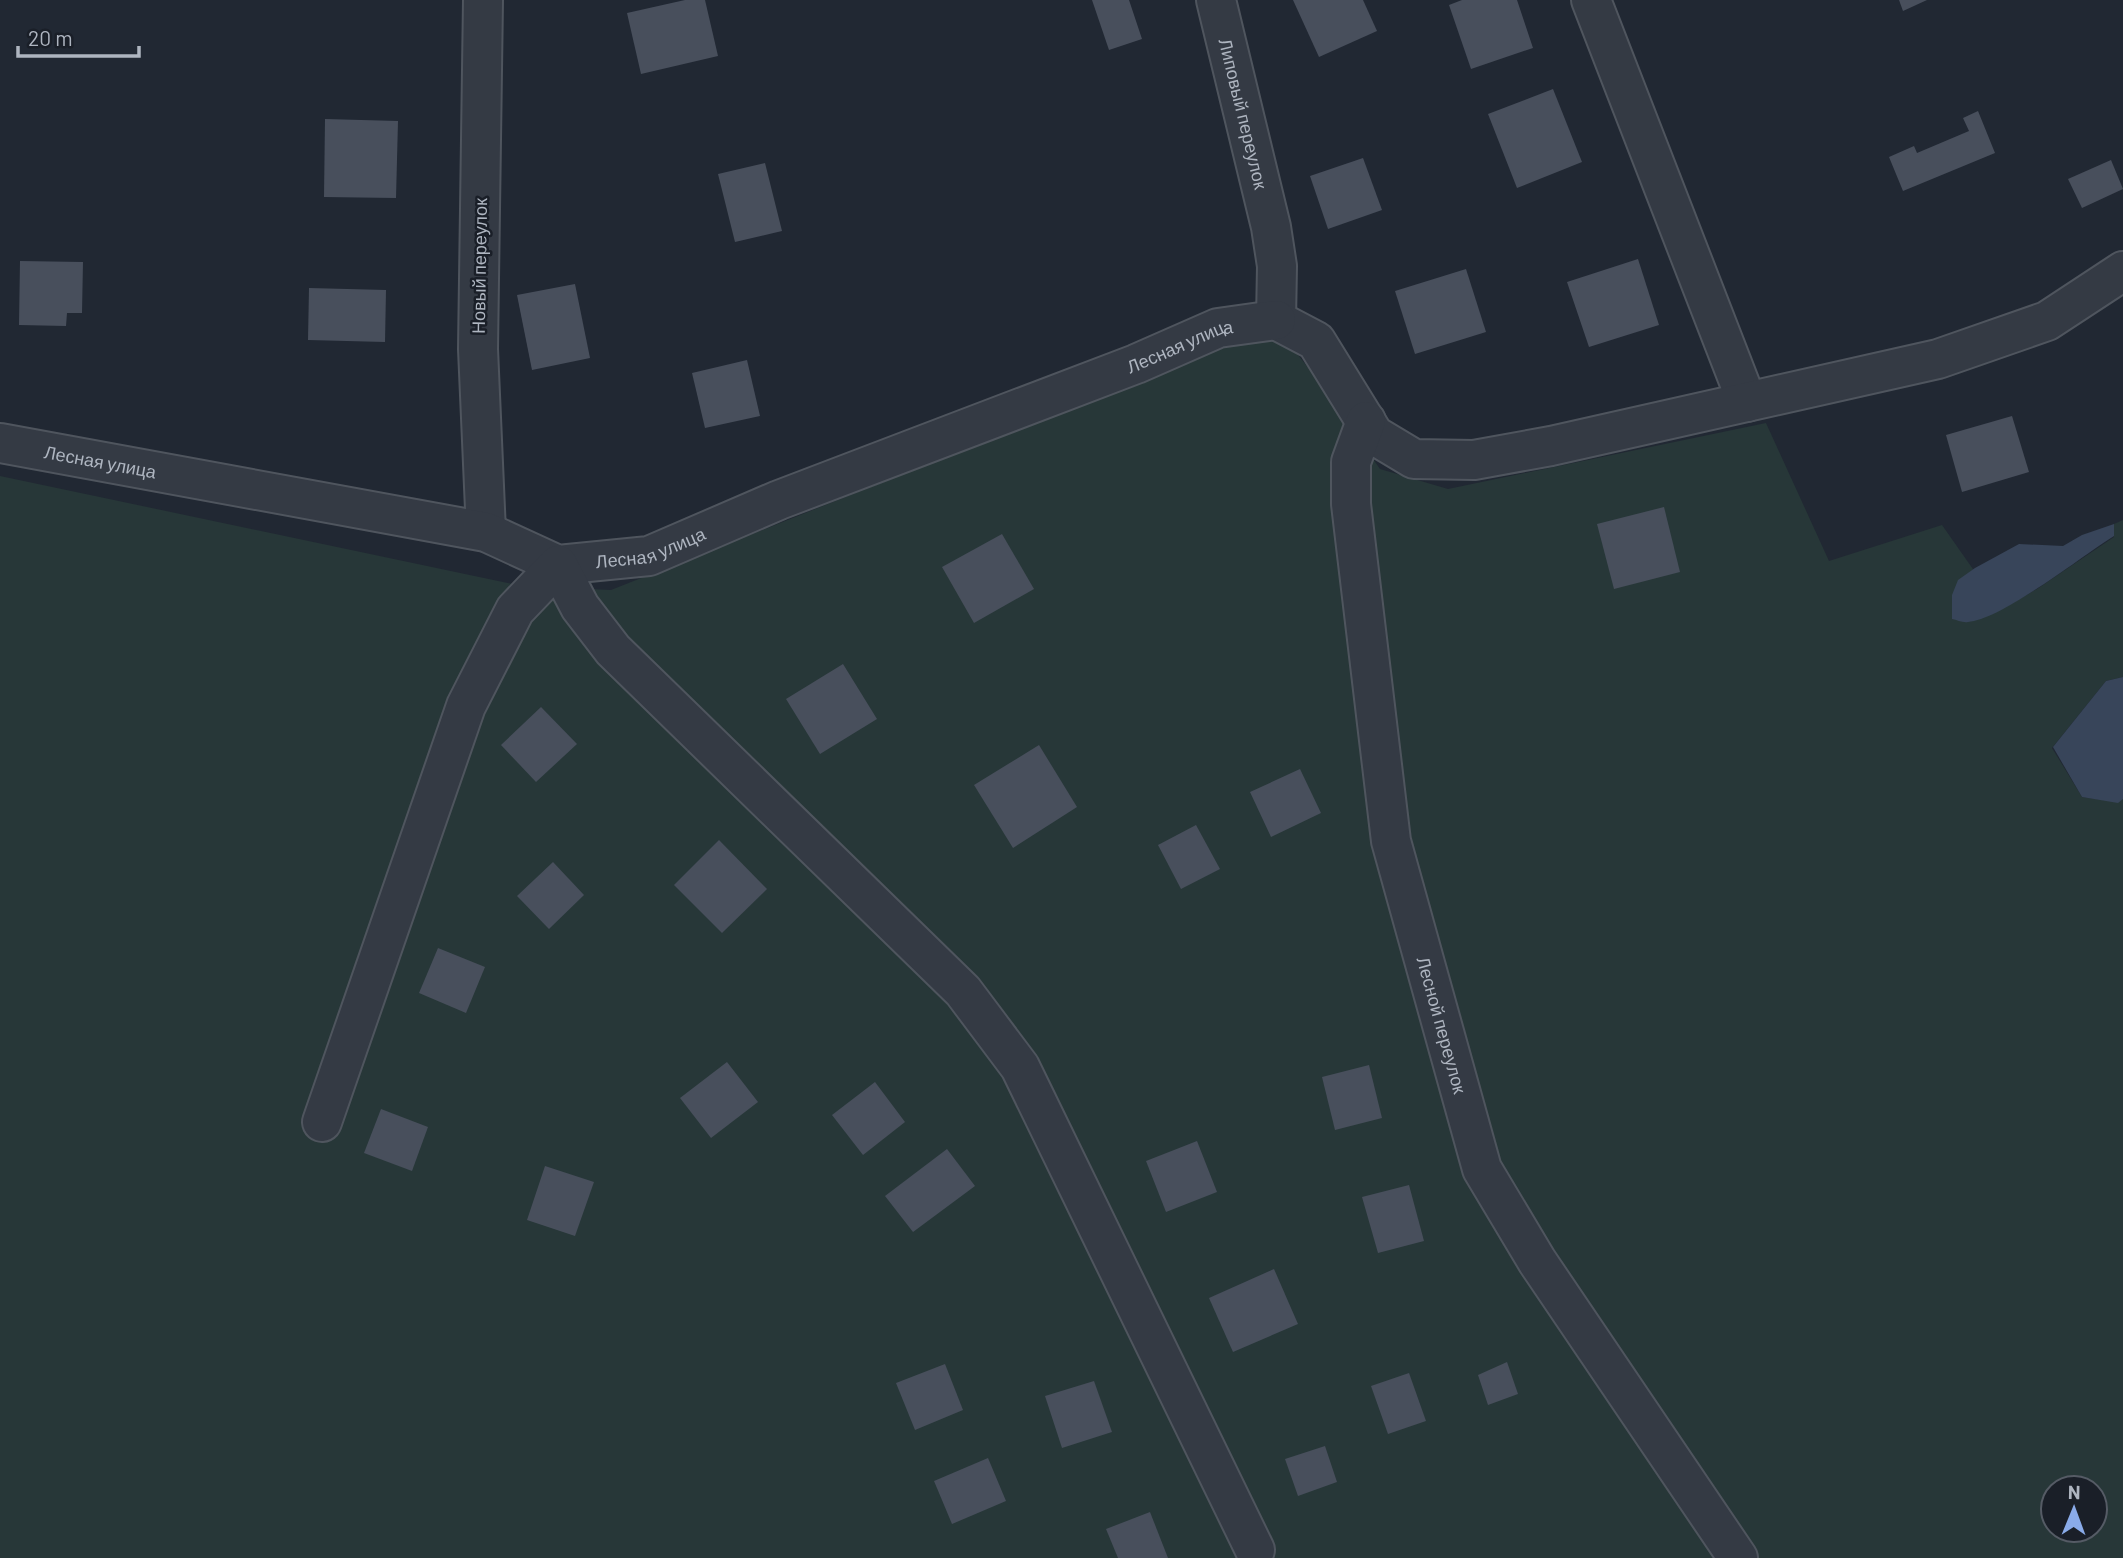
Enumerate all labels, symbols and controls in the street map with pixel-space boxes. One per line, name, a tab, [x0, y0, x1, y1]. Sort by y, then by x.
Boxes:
scale bar	[18, 14, 138, 58]
text: 20 m	[28, 25, 73, 50]
street label: Липовый переулок	[1215, 36, 1272, 192]
street label: Новый переулок	[467, 198, 491, 334]
street label: Лесная улица	[1124, 315, 1235, 378]
street label: Лесная улица	[42, 440, 159, 483]
street label: Лесная улица	[595, 522, 709, 572]
street label: Лесной переулок	[1413, 954, 1472, 1096]
north arrow	[2039, 1474, 2109, 1544]
text: N	[2068, 1480, 2081, 1503]

